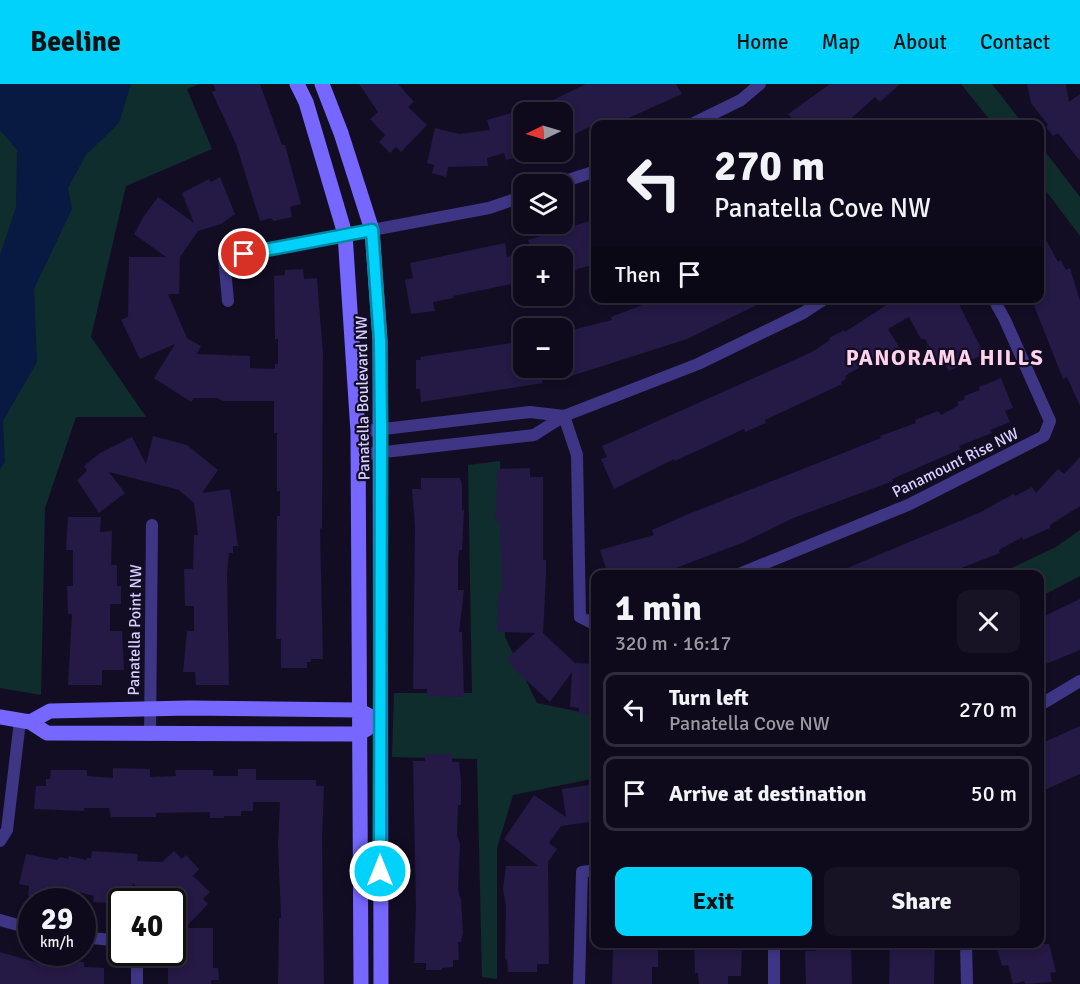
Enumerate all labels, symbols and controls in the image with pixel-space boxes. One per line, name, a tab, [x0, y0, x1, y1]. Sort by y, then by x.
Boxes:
text: Beeline	[30, 25, 121, 59]
text: Home	[736, 29, 789, 55]
text: Map	[822, 29, 860, 55]
text: About	[893, 29, 947, 55]
text: Contact	[980, 29, 1050, 55]
north arrow	[513, 102, 573, 162]
map controls	[513, 102, 573, 378]
text: 270 m	[714, 141, 825, 192]
icon: left	[615, 144, 693, 222]
button: layers	[513, 174, 573, 234]
text: Panatella Cove NW	[714, 192, 931, 225]
pin	[218, 228, 269, 279]
icon: arrive	[227, 237, 260, 270]
button: +	[513, 246, 573, 306]
icon: arrive	[673, 258, 706, 291]
text: Then	[615, 261, 661, 288]
street label: Panatella Boulevard NW	[352, 315, 374, 480]
button: −	[513, 318, 573, 378]
district label: PANORAMA HILLS	[846, 344, 1044, 371]
street label: Panamount Rise NW	[889, 423, 1022, 502]
street label: Panatella Point NW	[124, 564, 146, 696]
text: 1 min	[615, 586, 702, 631]
button: close	[957, 590, 1020, 653]
text: 320 m · 16:17	[615, 631, 731, 656]
text: Turn left	[669, 684, 749, 711]
icon: left	[618, 693, 651, 726]
text: 270 m	[959, 696, 1017, 723]
text: Panatella Cove NW	[669, 711, 830, 736]
icon: arrive	[618, 777, 651, 810]
text: Arrive at destination	[669, 780, 866, 807]
text: 50 m	[971, 780, 1017, 807]
position arrow	[348, 839, 412, 903]
button: Exit	[615, 867, 812, 936]
button: Share	[824, 867, 1020, 936]
speed limit sign: 40	[108, 888, 186, 966]
text: 29	[41, 901, 73, 938]
text: km/h	[40, 933, 74, 951]

